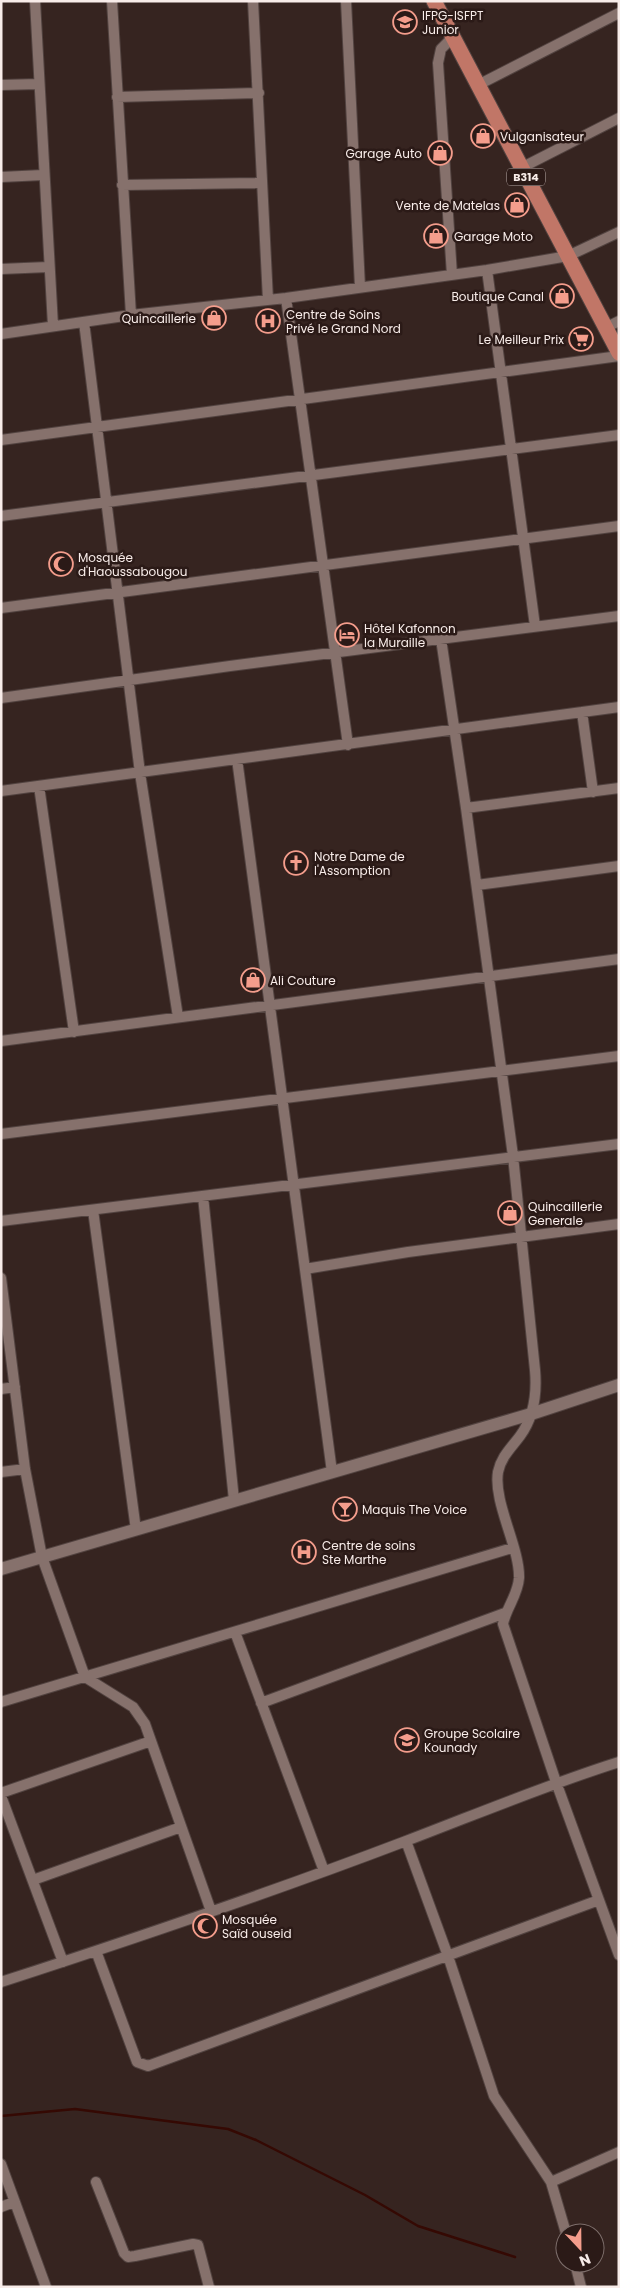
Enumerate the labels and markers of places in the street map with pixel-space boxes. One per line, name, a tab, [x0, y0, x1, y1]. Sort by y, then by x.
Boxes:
place label: IFPG-ISFPT Junior	[422, 7, 484, 38]
school or university icon: IFPG-ISFPT Junior	[392, 9, 418, 35]
shop icon: Vulganisateur	[470, 123, 496, 149]
place label: Vulganisateur	[500, 128, 584, 145]
shop icon: Garage Auto	[427, 140, 453, 166]
place label: Garage Auto	[345, 145, 422, 162]
shop icon: Vente de Matelas	[504, 192, 530, 218]
place label: Vente de Matelas	[395, 197, 500, 214]
shop icon: Garage Moto	[423, 223, 449, 249]
place label: Garage Moto	[454, 228, 533, 245]
shop icon: Boutique Canal	[549, 283, 575, 309]
place label: Boutique Canal	[451, 288, 544, 305]
shop icon: Quincaillerie	[201, 305, 227, 331]
place label: Centre de Soins Privé le Grand Nord	[286, 306, 401, 337]
hospital icon: Centre de Soins Privé le Grand Nord	[255, 308, 281, 334]
place label: Quincaillerie	[122, 310, 196, 327]
supermarket icon: Le Meilleur Prix	[568, 326, 594, 352]
place label: Le Meilleur Prix	[479, 331, 564, 348]
place label: Mosquée d'Haoussabougou	[78, 549, 187, 580]
mosque icon: Mosquée d'Haoussabougou	[48, 551, 74, 577]
place label: Hôtel Kafonnon la Muraille	[364, 620, 456, 651]
hotel icon: Hôtel Kafonnon la Muraille	[334, 622, 360, 648]
place label: Notre Dame de l'Assomption	[314, 848, 405, 879]
church icon: Notre Dame de l'Assomption	[283, 850, 309, 876]
shop icon: Ali Couture	[240, 967, 266, 993]
place label: Ali Couture	[270, 972, 336, 989]
place label: Quincaillerie Generale	[528, 1198, 602, 1229]
shop icon: Quincaillerie Generale	[497, 1200, 523, 1226]
bar icon: Maquis The Voice	[332, 1496, 358, 1522]
place label: Maquis The Voice	[362, 1501, 467, 1518]
place label: Centre de soins Ste Marthe	[322, 1537, 415, 1568]
hospital icon: Centre de soins Ste Marthe	[291, 1539, 317, 1565]
place label: Groupe Scolaire Kounady	[424, 1725, 520, 1756]
school or university icon: Groupe Scolaire Kounady	[394, 1727, 420, 1753]
place label: Mosquée Saïd ouseid	[222, 1911, 292, 1942]
mosque icon: Mosquée Saïd ouseid	[192, 1913, 218, 1939]

